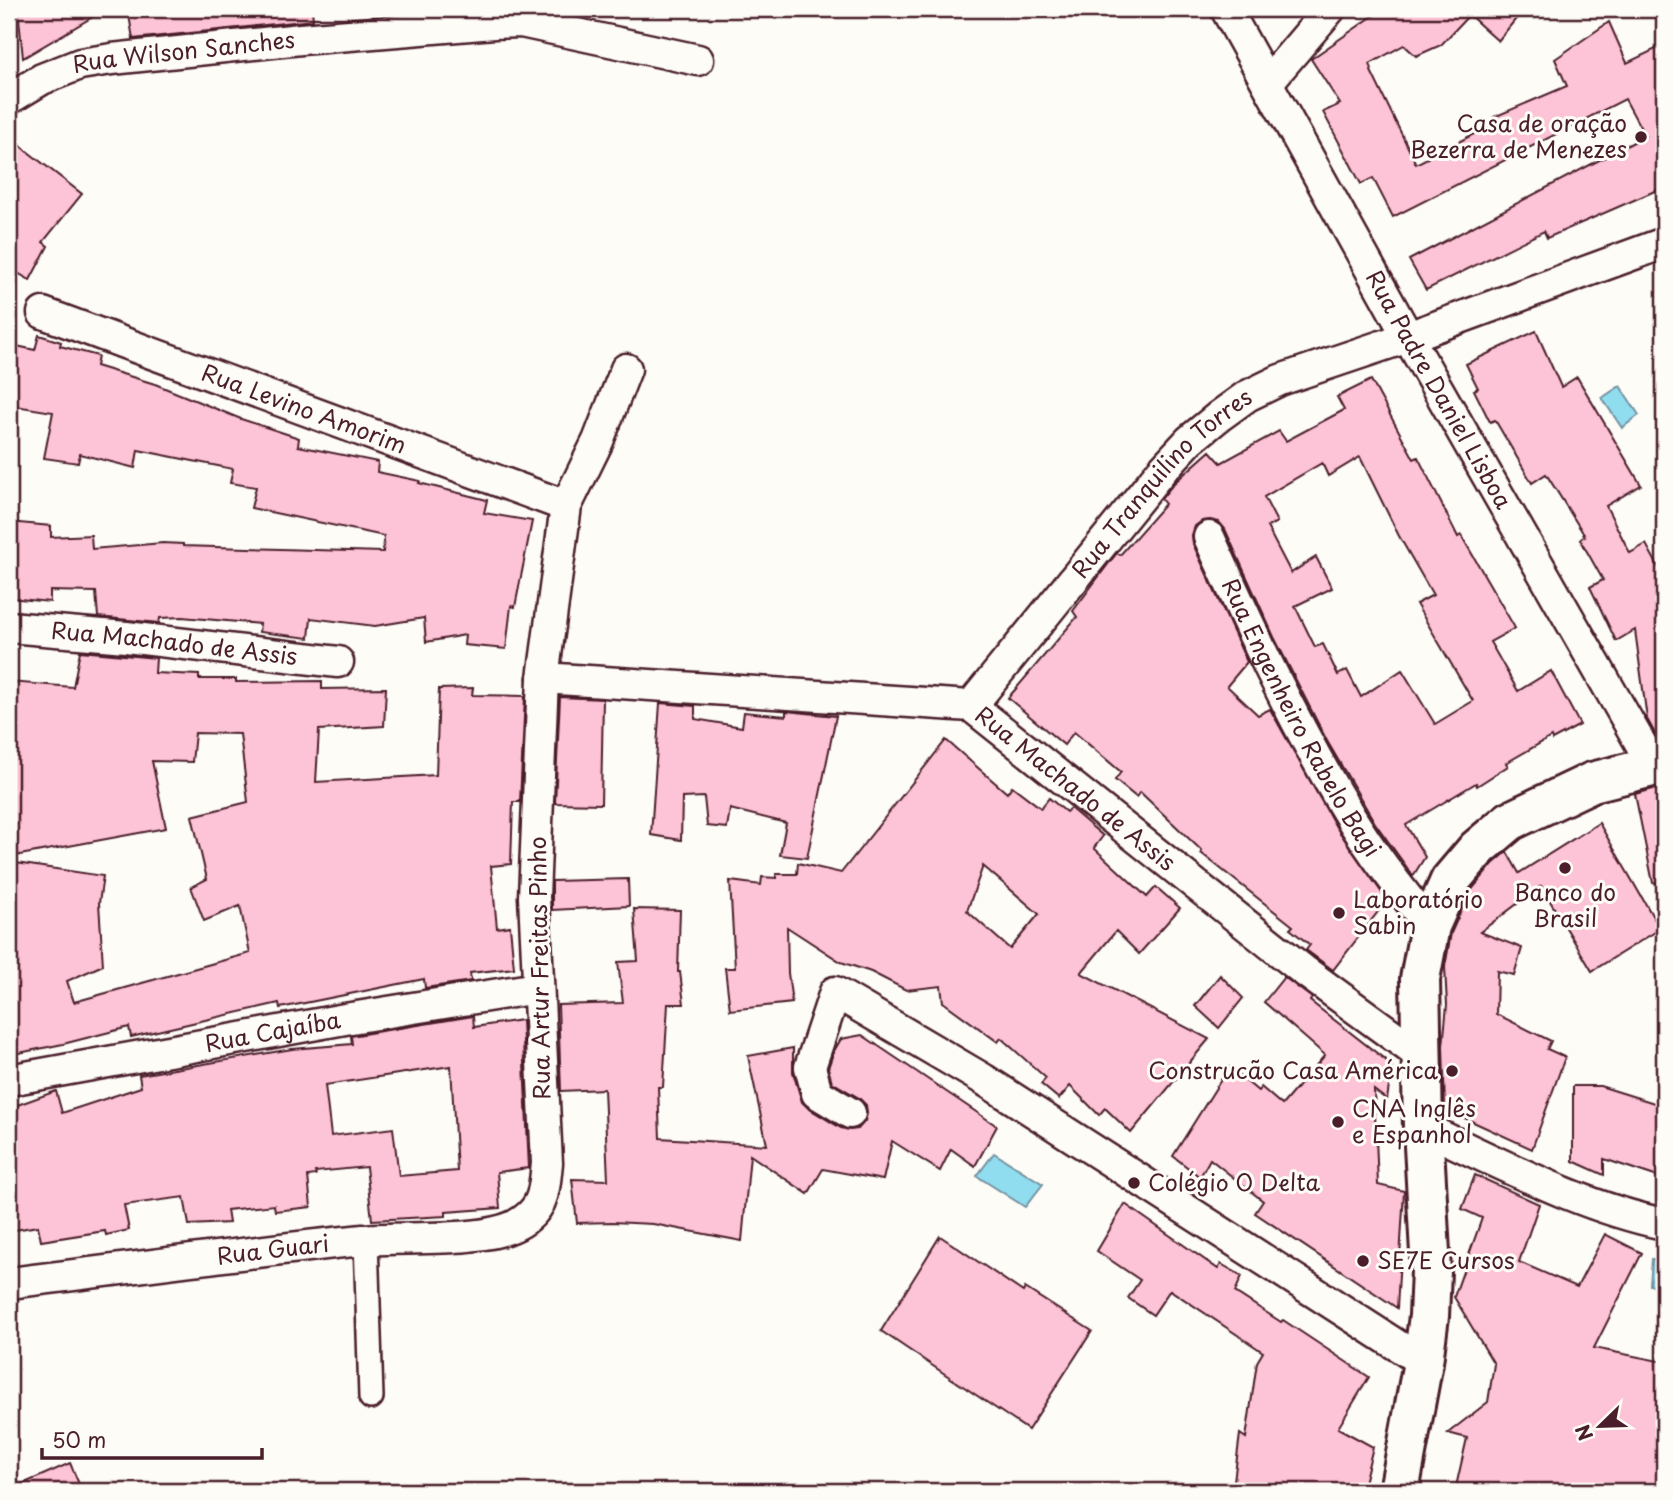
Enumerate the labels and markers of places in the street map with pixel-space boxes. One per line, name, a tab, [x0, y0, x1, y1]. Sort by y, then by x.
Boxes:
place label: Casa de oração Bezerra de Menezes	[1410, 105, 1627, 166]
marker: Casa de oração Bezerra de Menezes	[1633, 129, 1649, 145]
marker: Banco do Brasil	[1557, 860, 1573, 876]
place label: Banco do Brasil	[1514, 874, 1616, 935]
place label: Laboratório Sabin	[1353, 881, 1483, 942]
marker: Laboratório Sabin	[1331, 905, 1347, 921]
place label: Construcão Casa América	[1148, 1052, 1439, 1087]
marker: Construcão Casa América	[1444, 1063, 1460, 1079]
place label: CNA Inglês e Espanhol	[1352, 1090, 1476, 1151]
marker: CNA Inglês e Espanhol	[1330, 1114, 1346, 1130]
place label: Colégio O Delta	[1148, 1164, 1321, 1199]
marker: Colégio O Delta	[1126, 1175, 1142, 1191]
place label: SE7E Cursos	[1377, 1242, 1515, 1277]
marker: SE7E Cursos	[1355, 1253, 1371, 1269]

